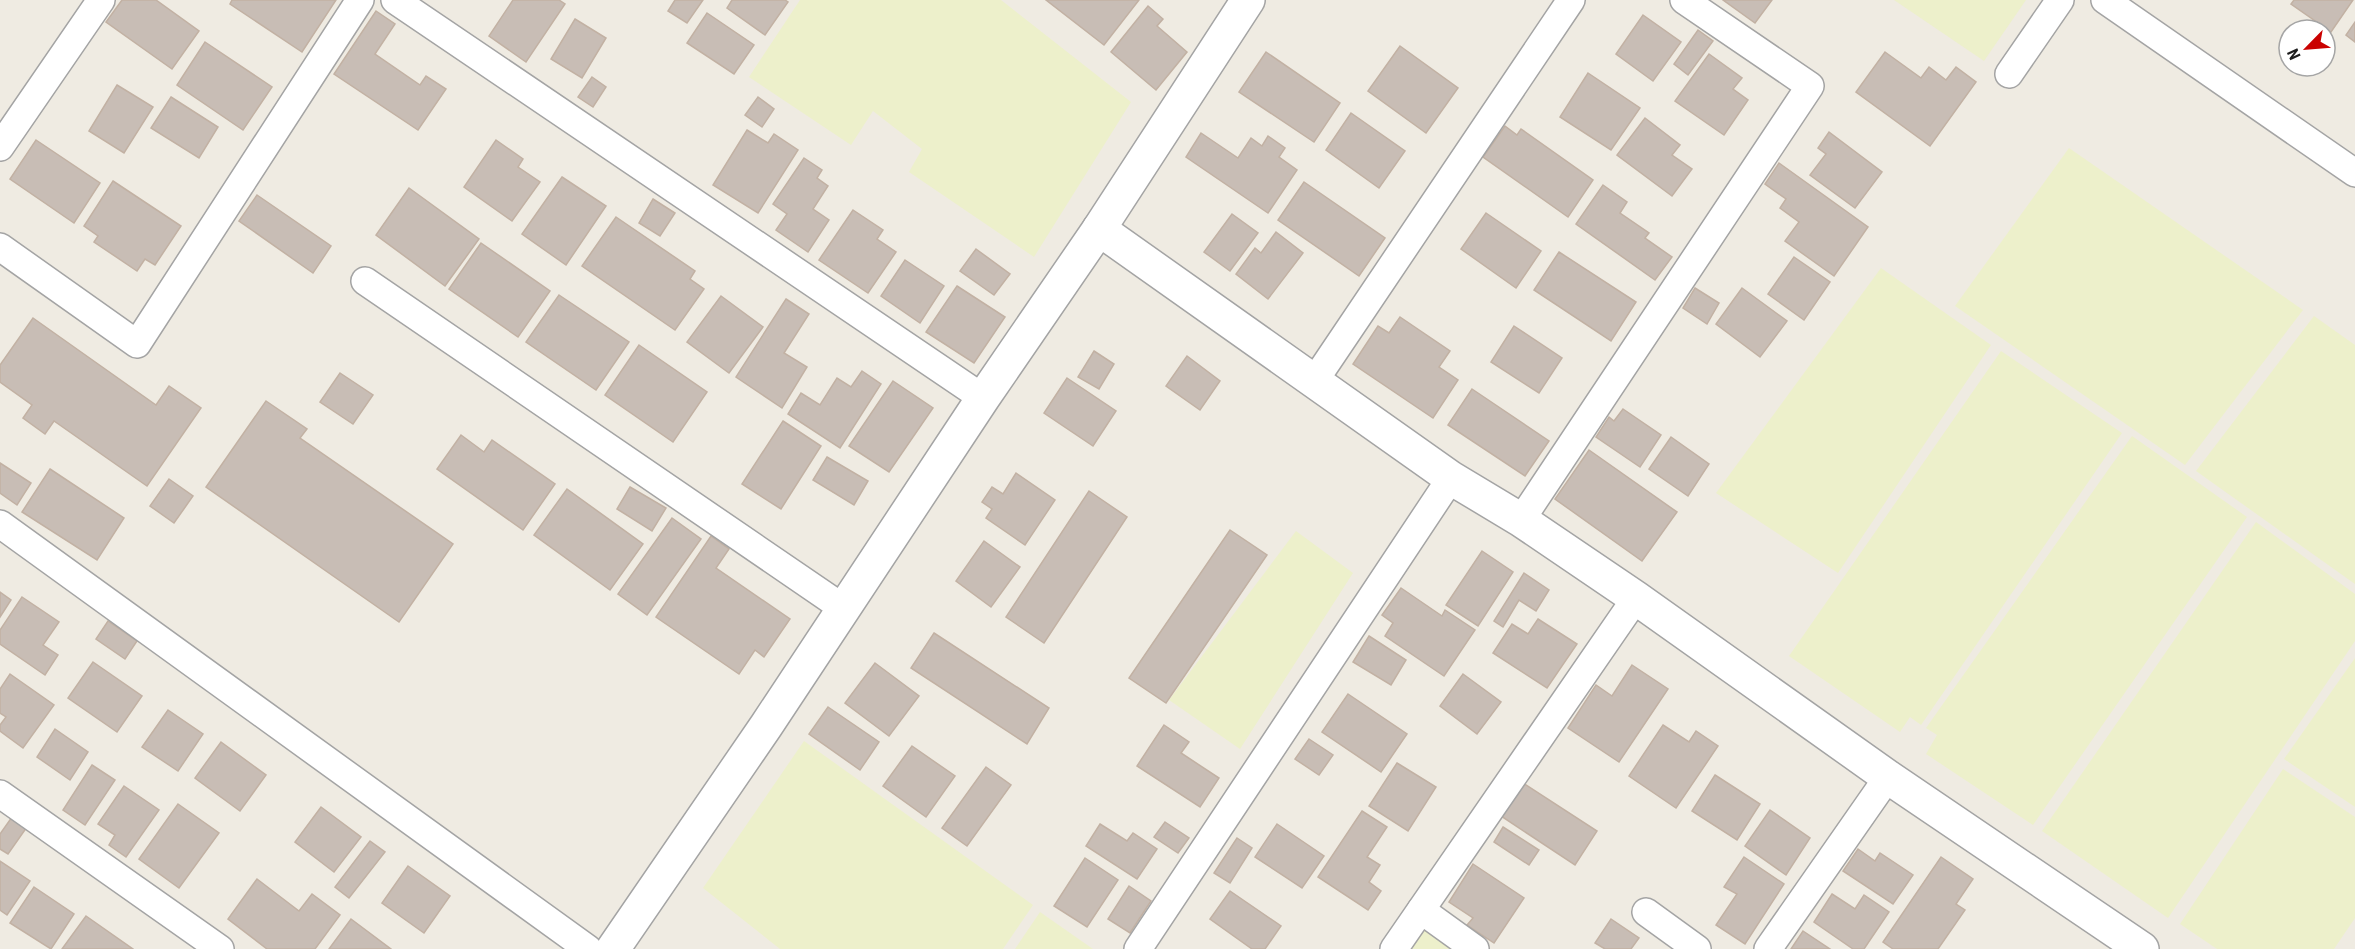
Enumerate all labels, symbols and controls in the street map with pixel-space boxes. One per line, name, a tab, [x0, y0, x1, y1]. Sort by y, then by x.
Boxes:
north arrow	[2277, 18, 2337, 78]
text: N	[2283, 46, 2305, 63]

